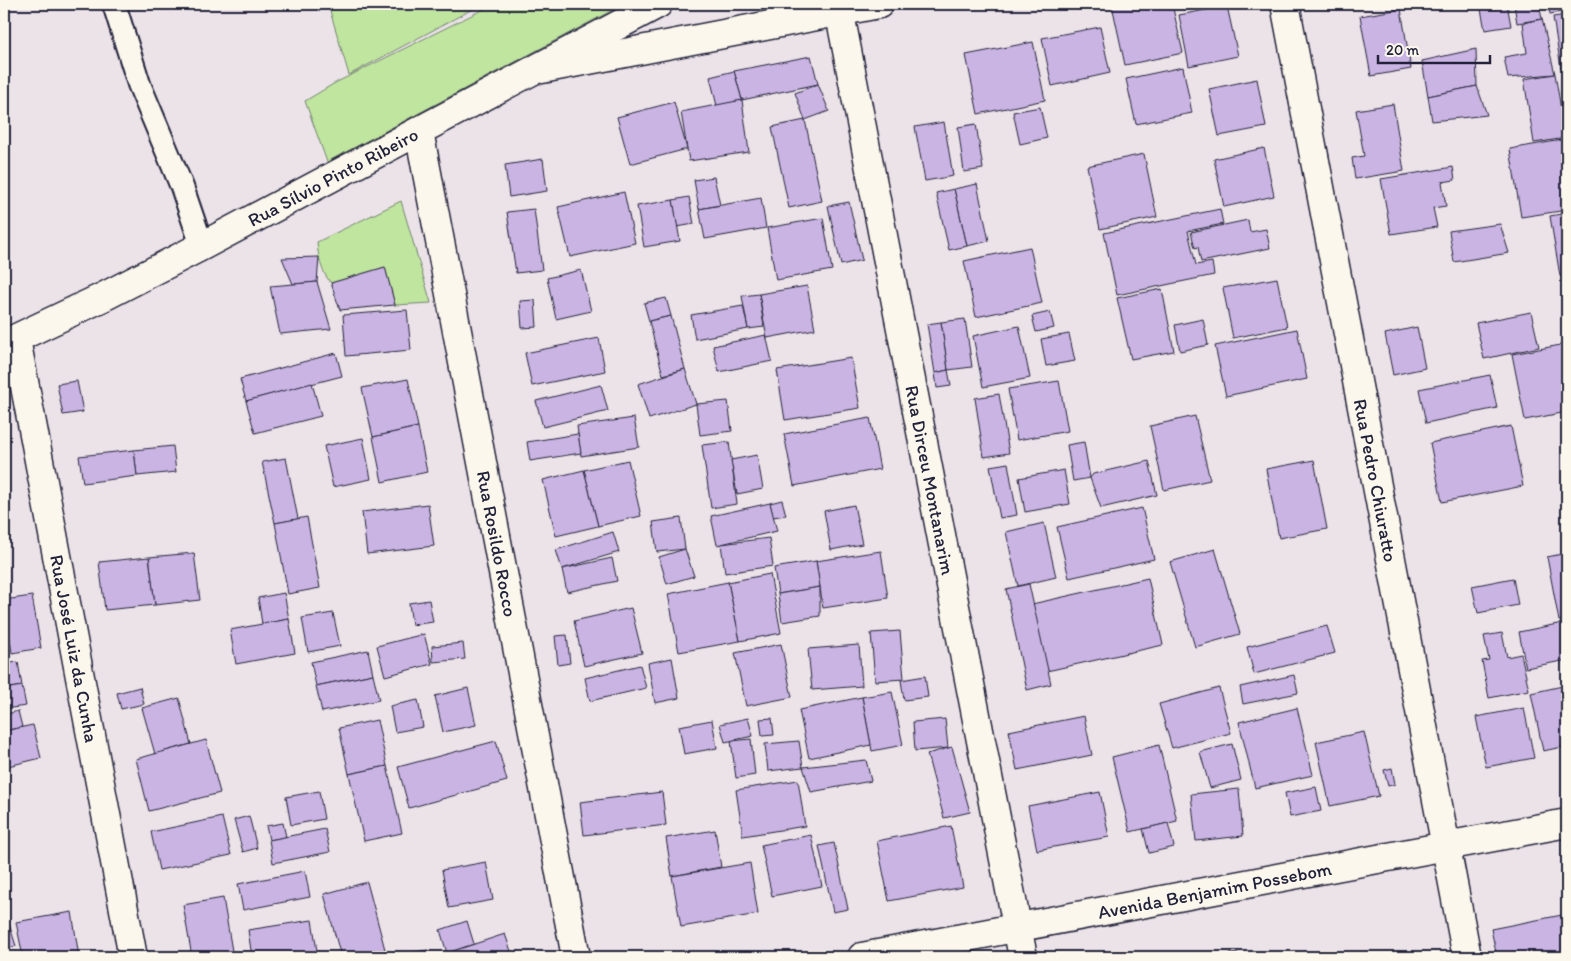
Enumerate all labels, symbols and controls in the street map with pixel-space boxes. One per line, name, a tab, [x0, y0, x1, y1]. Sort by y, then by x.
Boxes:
scale bar	[1378, 32, 1491, 64]
text: 20 m	[1386, 41, 1420, 59]
street label: Rua Sílvio Pinto Ribeiro	[244, 122, 422, 232]
street label: Rua Dirceu Montanarim	[900, 383, 960, 577]
street label: Rua Pedro Chiuratto	[1349, 397, 1402, 564]
street label: Rua Rosildo Rocco	[472, 469, 522, 619]
street label: Rua José Luiz da Cunha	[45, 553, 103, 744]
street label: Avenida Benjamim Possebom	[1096, 857, 1334, 924]

